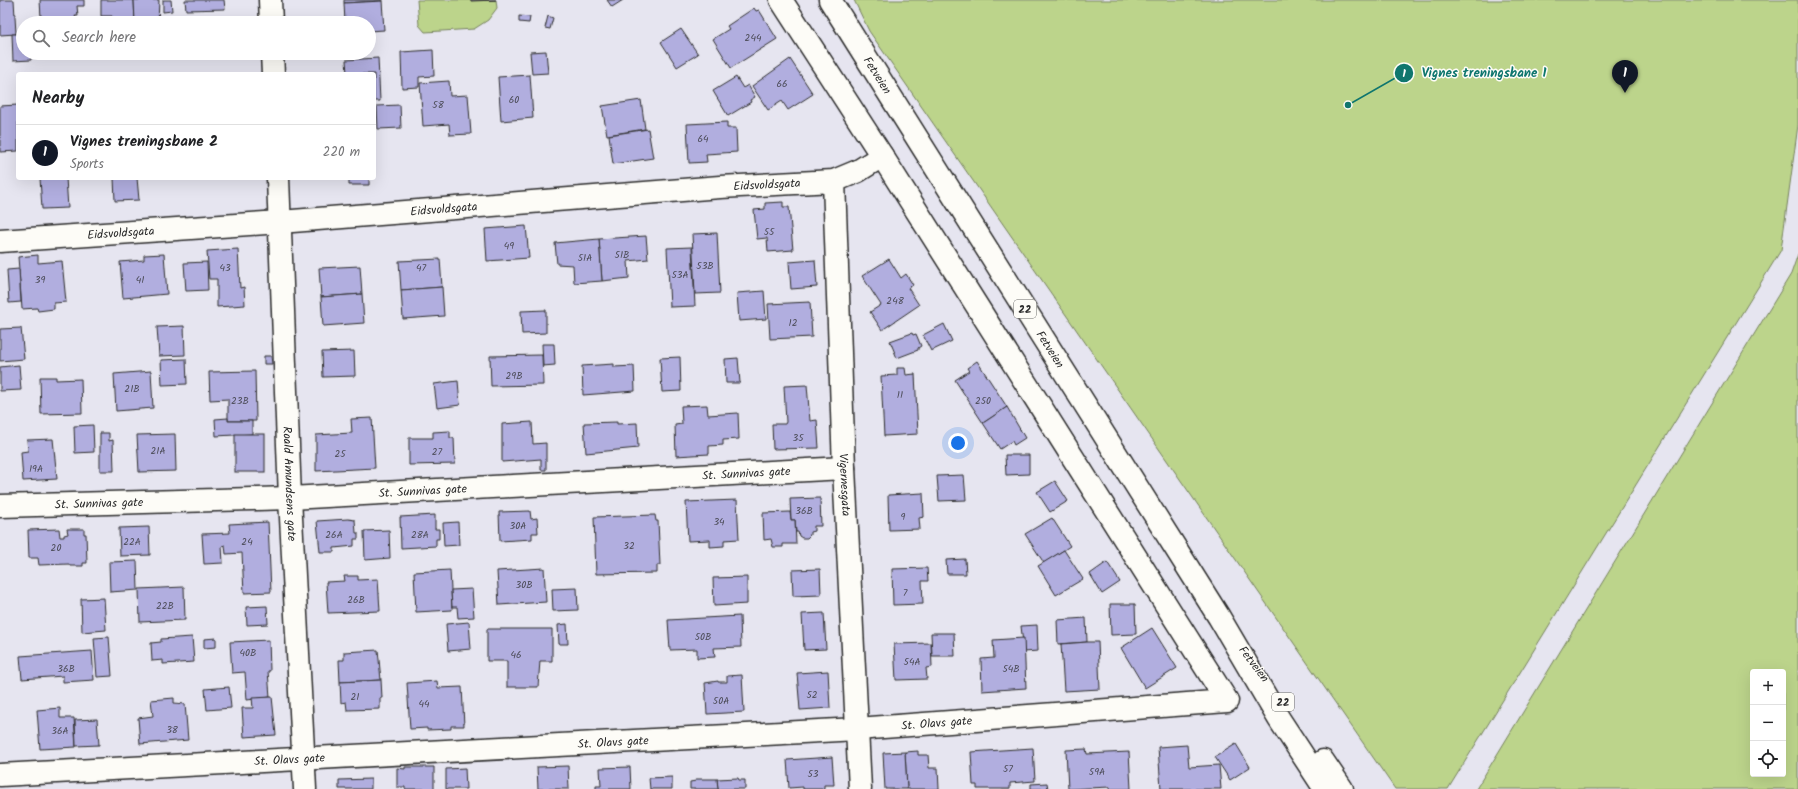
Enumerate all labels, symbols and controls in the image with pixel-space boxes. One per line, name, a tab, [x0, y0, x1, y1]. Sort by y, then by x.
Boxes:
search box	[16, 16, 376, 60]
text: Search here	[62, 26, 136, 50]
icon: search	[30, 27, 52, 49]
house number: 244	[745, 30, 762, 46]
street label: Fetveien	[858, 53, 896, 98]
callout: Vignes treningsbane 1	[1394, 60, 1555, 85]
pin: 1	[1612, 60, 1638, 93]
text: Vignes treningsbane 1	[1422, 63, 1546, 84]
text: 1	[1402, 64, 1406, 83]
house number: 66	[776, 76, 788, 92]
text: Nearby	[32, 85, 84, 112]
house number: 60	[509, 92, 519, 108]
house number: 58	[432, 97, 445, 113]
text: Vignes treningsbane 2	[70, 130, 218, 154]
house number: 64	[697, 131, 709, 147]
text: 1	[43, 142, 47, 163]
text: 220 m	[323, 142, 360, 163]
text: Sports	[70, 154, 104, 175]
street label: Eidsvoldsgata	[733, 174, 801, 196]
street label: Eidsvoldsgata	[410, 197, 479, 222]
street label: Eidsvoldsgata	[87, 222, 155, 245]
house number: 55	[764, 224, 775, 240]
house number: 49	[504, 238, 514, 254]
house number: 51B	[615, 247, 629, 263]
house number: 51A	[578, 250, 592, 266]
house number: 53B	[696, 258, 714, 274]
house number: 43	[219, 260, 231, 276]
house number: 47	[416, 260, 426, 276]
house number: 53A	[671, 267, 689, 283]
house number: 39	[35, 272, 45, 288]
house number: 41	[136, 272, 144, 288]
house number: 248	[886, 293, 905, 309]
road number: 22	[1014, 300, 1036, 318]
house number: 12	[789, 315, 798, 331]
street label: Fetveien	[1031, 327, 1069, 372]
house number: 29B	[505, 368, 523, 384]
house number: 21B	[124, 381, 140, 397]
house number: 11	[897, 387, 903, 403]
house number: 23B	[231, 393, 249, 409]
house number: 250	[975, 393, 991, 409]
street label: Roald Amundsens gate	[277, 426, 301, 542]
house number: 35	[792, 430, 804, 446]
your location	[948, 433, 968, 453]
house number: 21A	[150, 443, 166, 459]
house number: 27	[432, 444, 443, 460]
house number: 25	[334, 446, 346, 462]
street label: Vigernesgata	[833, 453, 855, 517]
house number: 19A	[29, 461, 43, 477]
street label: St. Sunnivas gate	[702, 462, 792, 486]
street label: St. Sunnivas gate	[378, 479, 468, 503]
street label: St. Sunnivas gate	[54, 493, 144, 514]
house number: 36B	[795, 503, 813, 519]
house number: 9	[901, 509, 906, 525]
house number: 34	[713, 514, 725, 530]
house number: 30A	[510, 518, 526, 534]
house number: 26A	[325, 527, 343, 543]
house number: 28A	[411, 527, 429, 543]
house number: 22A	[123, 534, 141, 550]
house number: 24	[241, 534, 253, 550]
house number: 32	[623, 538, 635, 554]
house number: 20	[51, 540, 61, 556]
house number: 30B	[515, 577, 533, 593]
house number: 7	[903, 585, 908, 601]
house number: 26B	[347, 592, 365, 608]
house number: 22B	[156, 598, 174, 614]
house number: 50B	[695, 629, 711, 645]
street label: Fetveien	[1234, 642, 1274, 687]
house number: 40B	[240, 645, 256, 661]
house number: 46	[510, 647, 522, 663]
house number: 54A	[904, 654, 920, 670]
house number: 36B	[57, 661, 75, 677]
house number: 54B	[1002, 661, 1020, 677]
map controls	[1750, 669, 1786, 777]
button: +	[1750, 669, 1786, 705]
house number: 52	[806, 687, 818, 703]
house number: 21	[351, 689, 359, 705]
house number: 50A	[713, 693, 729, 709]
road number: 22	[1272, 693, 1294, 711]
house number: 44	[418, 696, 430, 712]
button: −	[1750, 705, 1786, 741]
street label: St. Olavs gate	[900, 711, 973, 736]
house number: 38	[166, 722, 179, 738]
house number: 36A	[51, 723, 69, 739]
street label: St. Olavs gate	[577, 731, 650, 754]
button: locate	[1750, 741, 1786, 777]
street label: St. Olavs gate	[254, 749, 326, 771]
house number: 57	[1003, 761, 1013, 777]
house number: 59A	[1089, 764, 1105, 780]
house number: 53	[807, 766, 819, 782]

